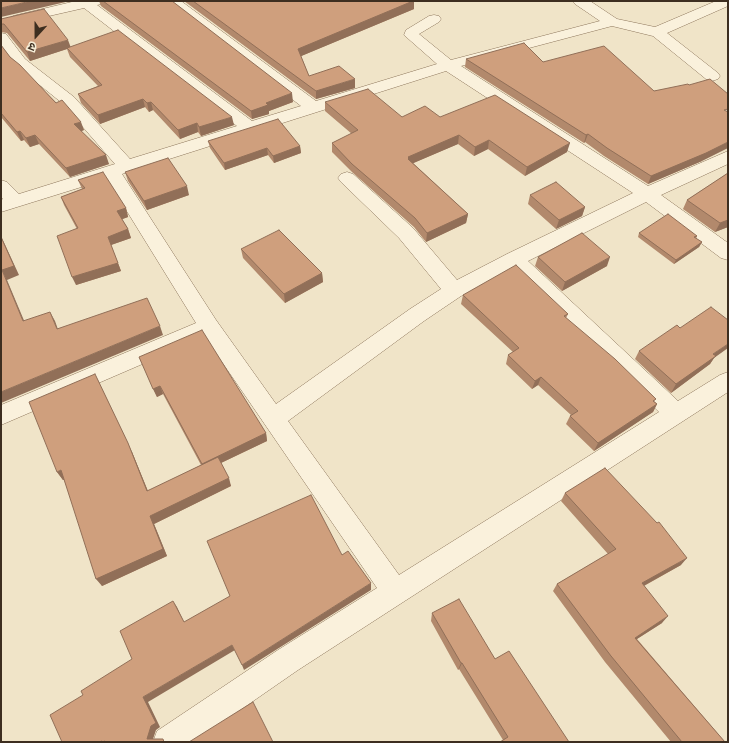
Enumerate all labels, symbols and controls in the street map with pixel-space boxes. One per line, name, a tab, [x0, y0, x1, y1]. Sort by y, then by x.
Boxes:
north arrow	[16, 16, 56, 56]
text: उ	[27, 40, 37, 54]

